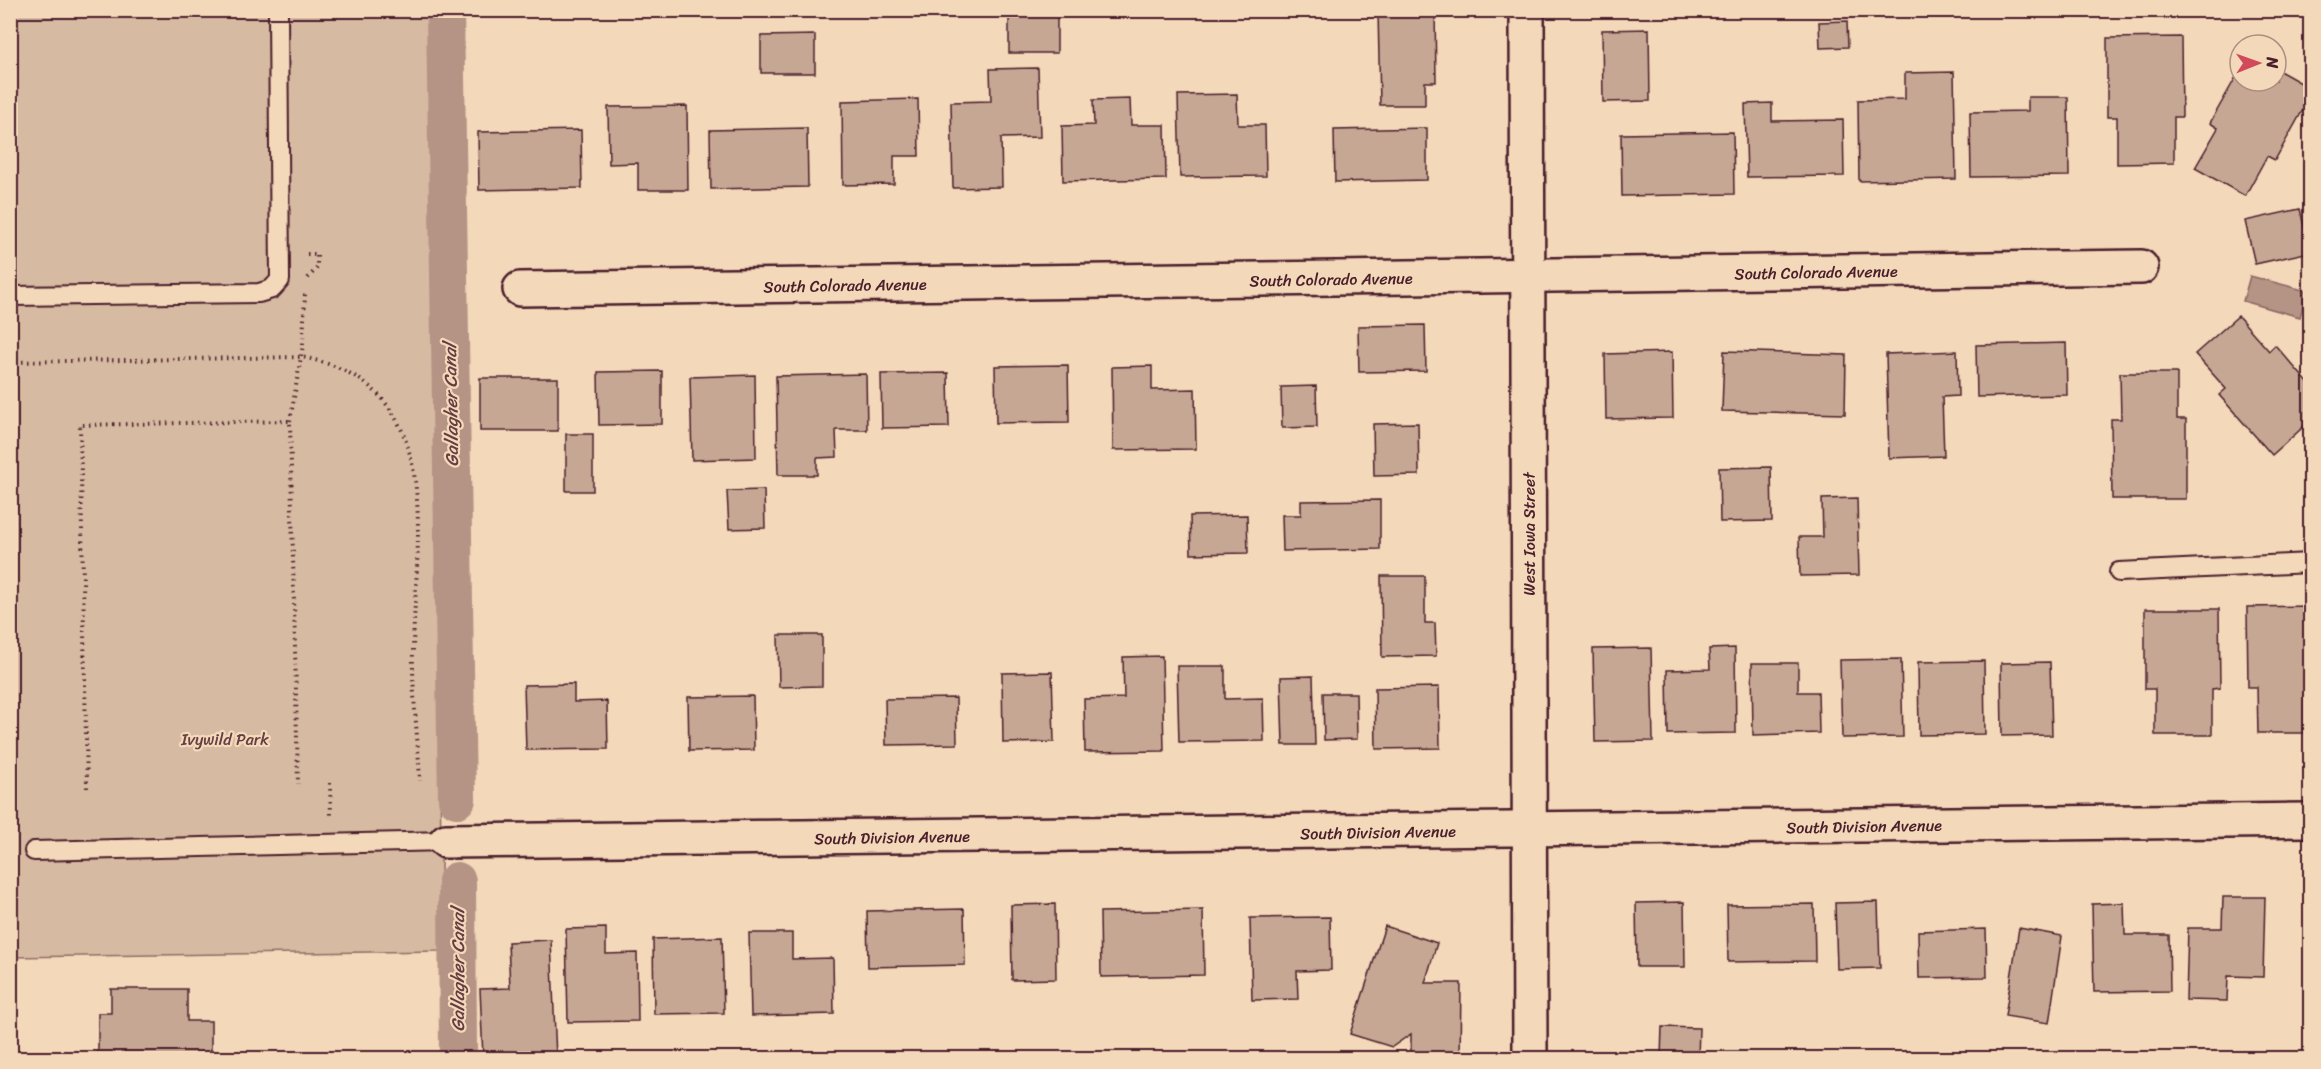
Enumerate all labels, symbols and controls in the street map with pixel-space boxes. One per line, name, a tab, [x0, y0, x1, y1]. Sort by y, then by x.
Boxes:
north arrow	[2228, 33, 2288, 93]
text: N	[2258, 56, 2287, 69]
street label: South Colorado Avenue	[1734, 257, 1898, 288]
street label: South Colorado Avenue	[1249, 264, 1413, 295]
street label: South Colorado Avenue	[763, 270, 927, 301]
water label: Gallagher Canal	[434, 339, 468, 467]
street label: West Iowa Street	[1515, 472, 1544, 596]
park label: Ivywild Park	[180, 725, 269, 754]
street label: South Division Avenue	[1786, 811, 1942, 842]
street label: South Division Avenue	[1300, 817, 1456, 848]
street label: South Division Avenue	[814, 822, 970, 853]
water label: Gallagher Canal	[442, 905, 474, 1032]

